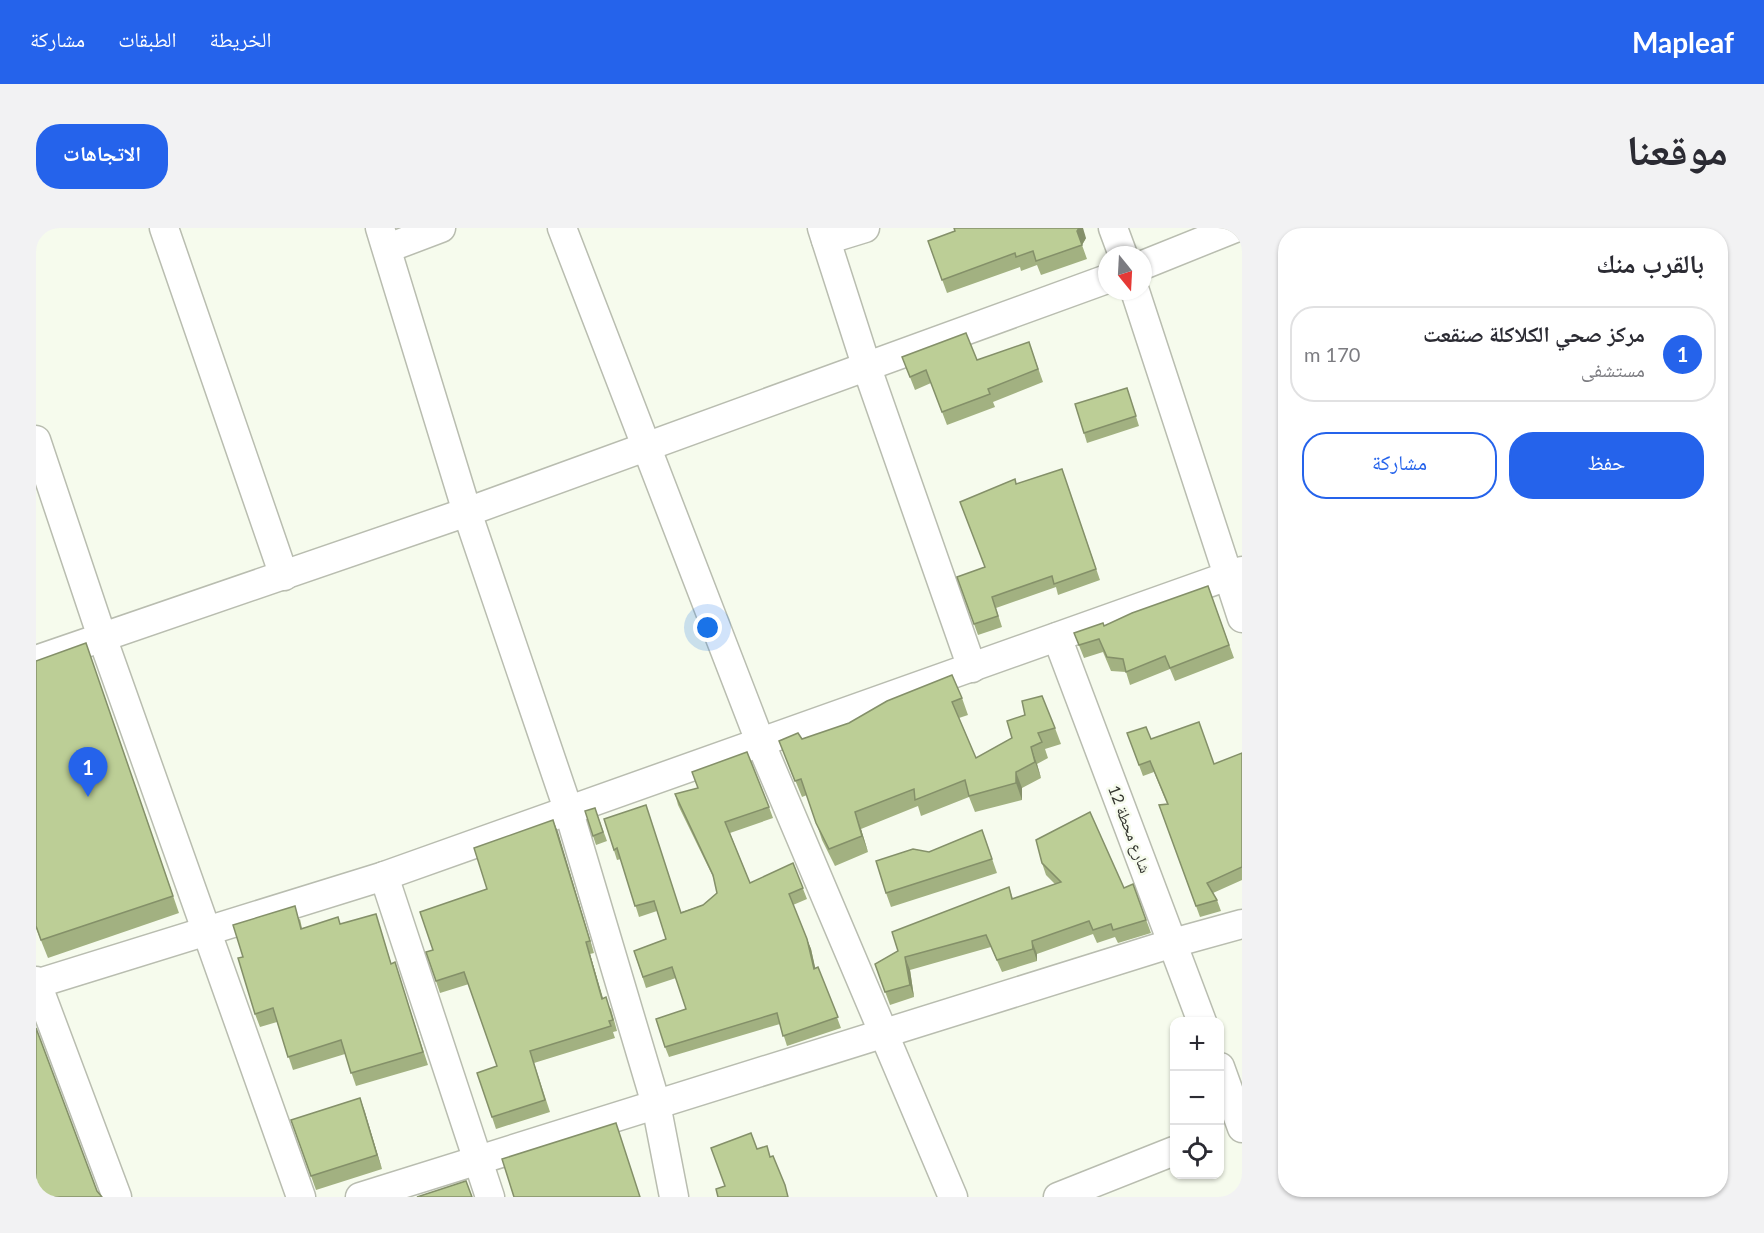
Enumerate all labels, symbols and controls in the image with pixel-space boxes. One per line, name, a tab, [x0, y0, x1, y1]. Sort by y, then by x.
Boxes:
text: Mapleaf	[1632, 25, 1734, 59]
text: مشاركة	[30, 26, 85, 51]
text: الطبقات	[118, 26, 177, 51]
text: الخريطة	[210, 26, 271, 51]
button: الاتجاهات	[36, 124, 168, 189]
text: موقعنا	[1627, 124, 1728, 174]
north arrow	[1098, 246, 1152, 300]
text: بالقرب منك	[1596, 247, 1704, 279]
text: مركز صحي الكلاكلة صنقعت	[1423, 320, 1645, 347]
text: 170 m	[1304, 342, 1360, 366]
text: 1	[1677, 342, 1688, 366]
text: مستشفى	[1581, 357, 1645, 381]
button: مشاركة	[1302, 432, 1497, 499]
button: حفظ	[1509, 432, 1704, 499]
your location	[693, 613, 722, 642]
pin: 1	[68, 748, 108, 797]
street label: شارع محطة 12	[1103, 782, 1156, 876]
map controls	[1170, 1017, 1224, 1179]
button: +	[1170, 1017, 1224, 1071]
button: −	[1170, 1071, 1224, 1125]
button: locate	[1170, 1125, 1224, 1179]

